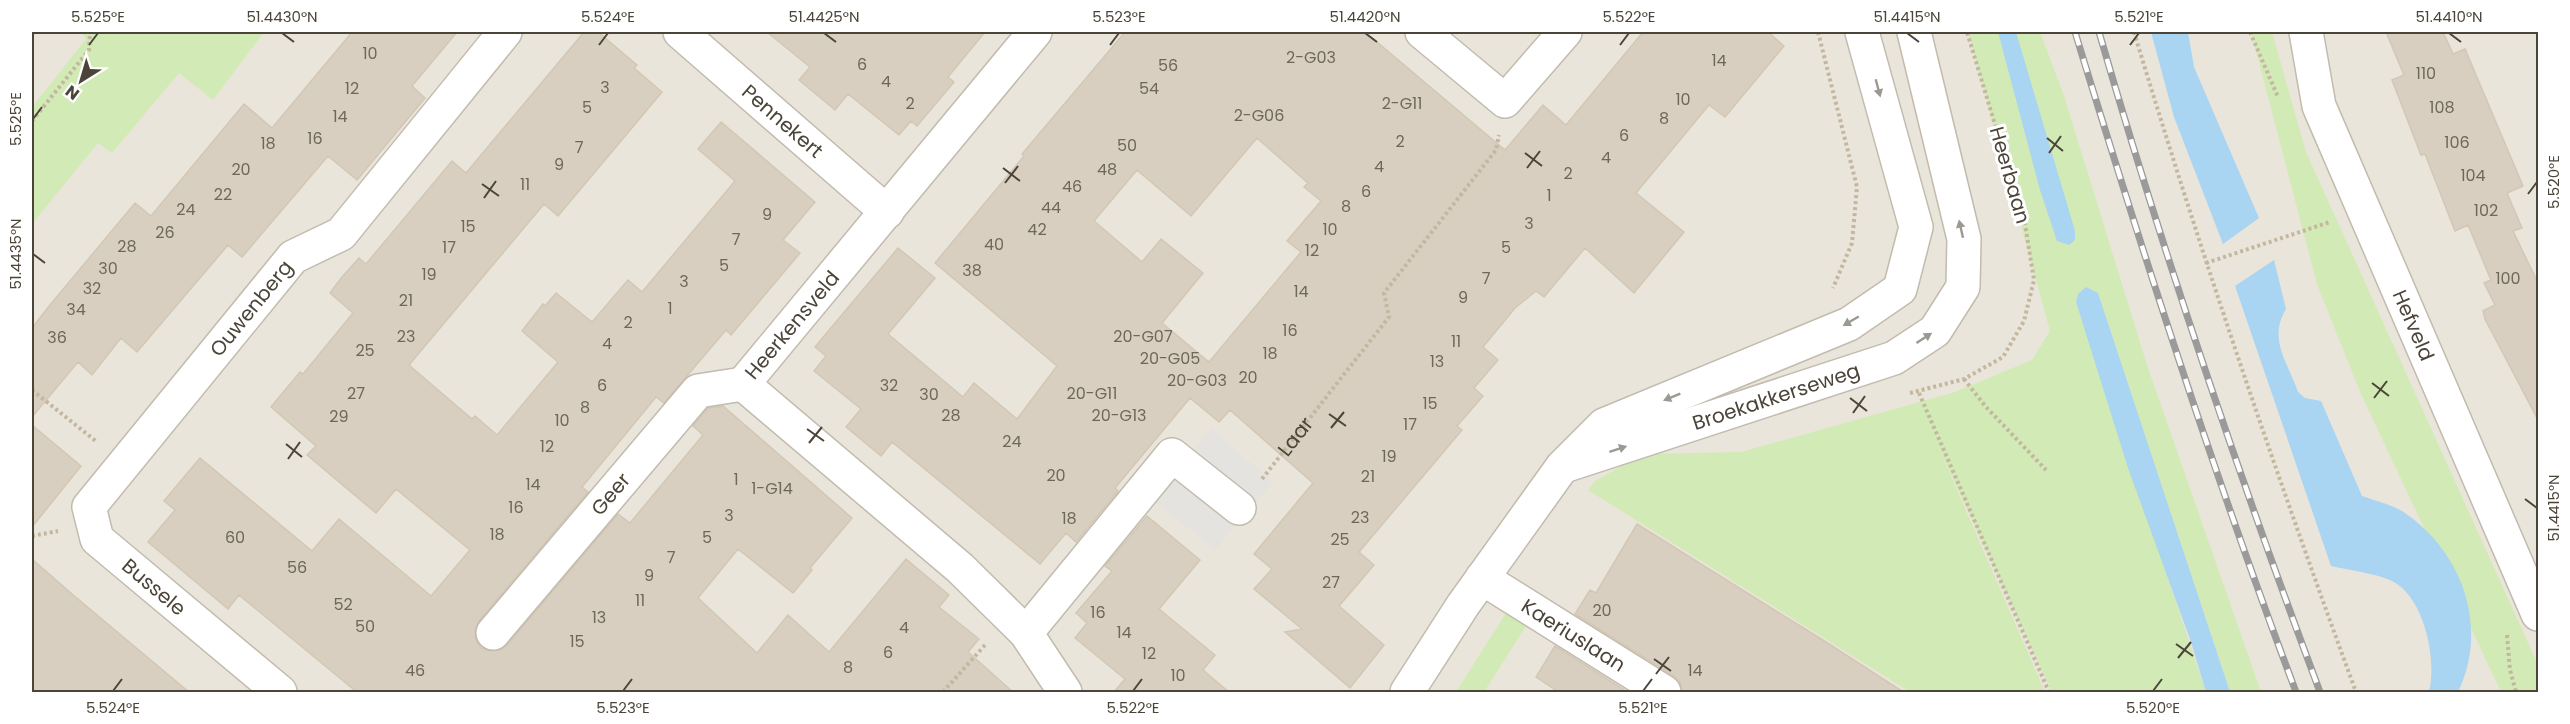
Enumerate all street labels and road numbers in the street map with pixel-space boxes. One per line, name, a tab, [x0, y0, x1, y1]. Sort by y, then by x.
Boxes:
street label: Pennekert	[736, 78, 829, 164]
street label: Heerbaan	[1983, 123, 2037, 227]
street label: Ouwenberg	[203, 254, 299, 362]
street label: Heerkensveld	[738, 265, 846, 385]
street label: Hefveld	[2386, 285, 2441, 365]
street label: Broekakkerseweg	[1689, 356, 1863, 437]
street label: Laar	[1271, 411, 1320, 462]
street label: Geer	[584, 467, 637, 521]
street label: Bussele	[116, 552, 192, 622]
street label: Kaeriuslaan	[1516, 592, 1631, 679]

